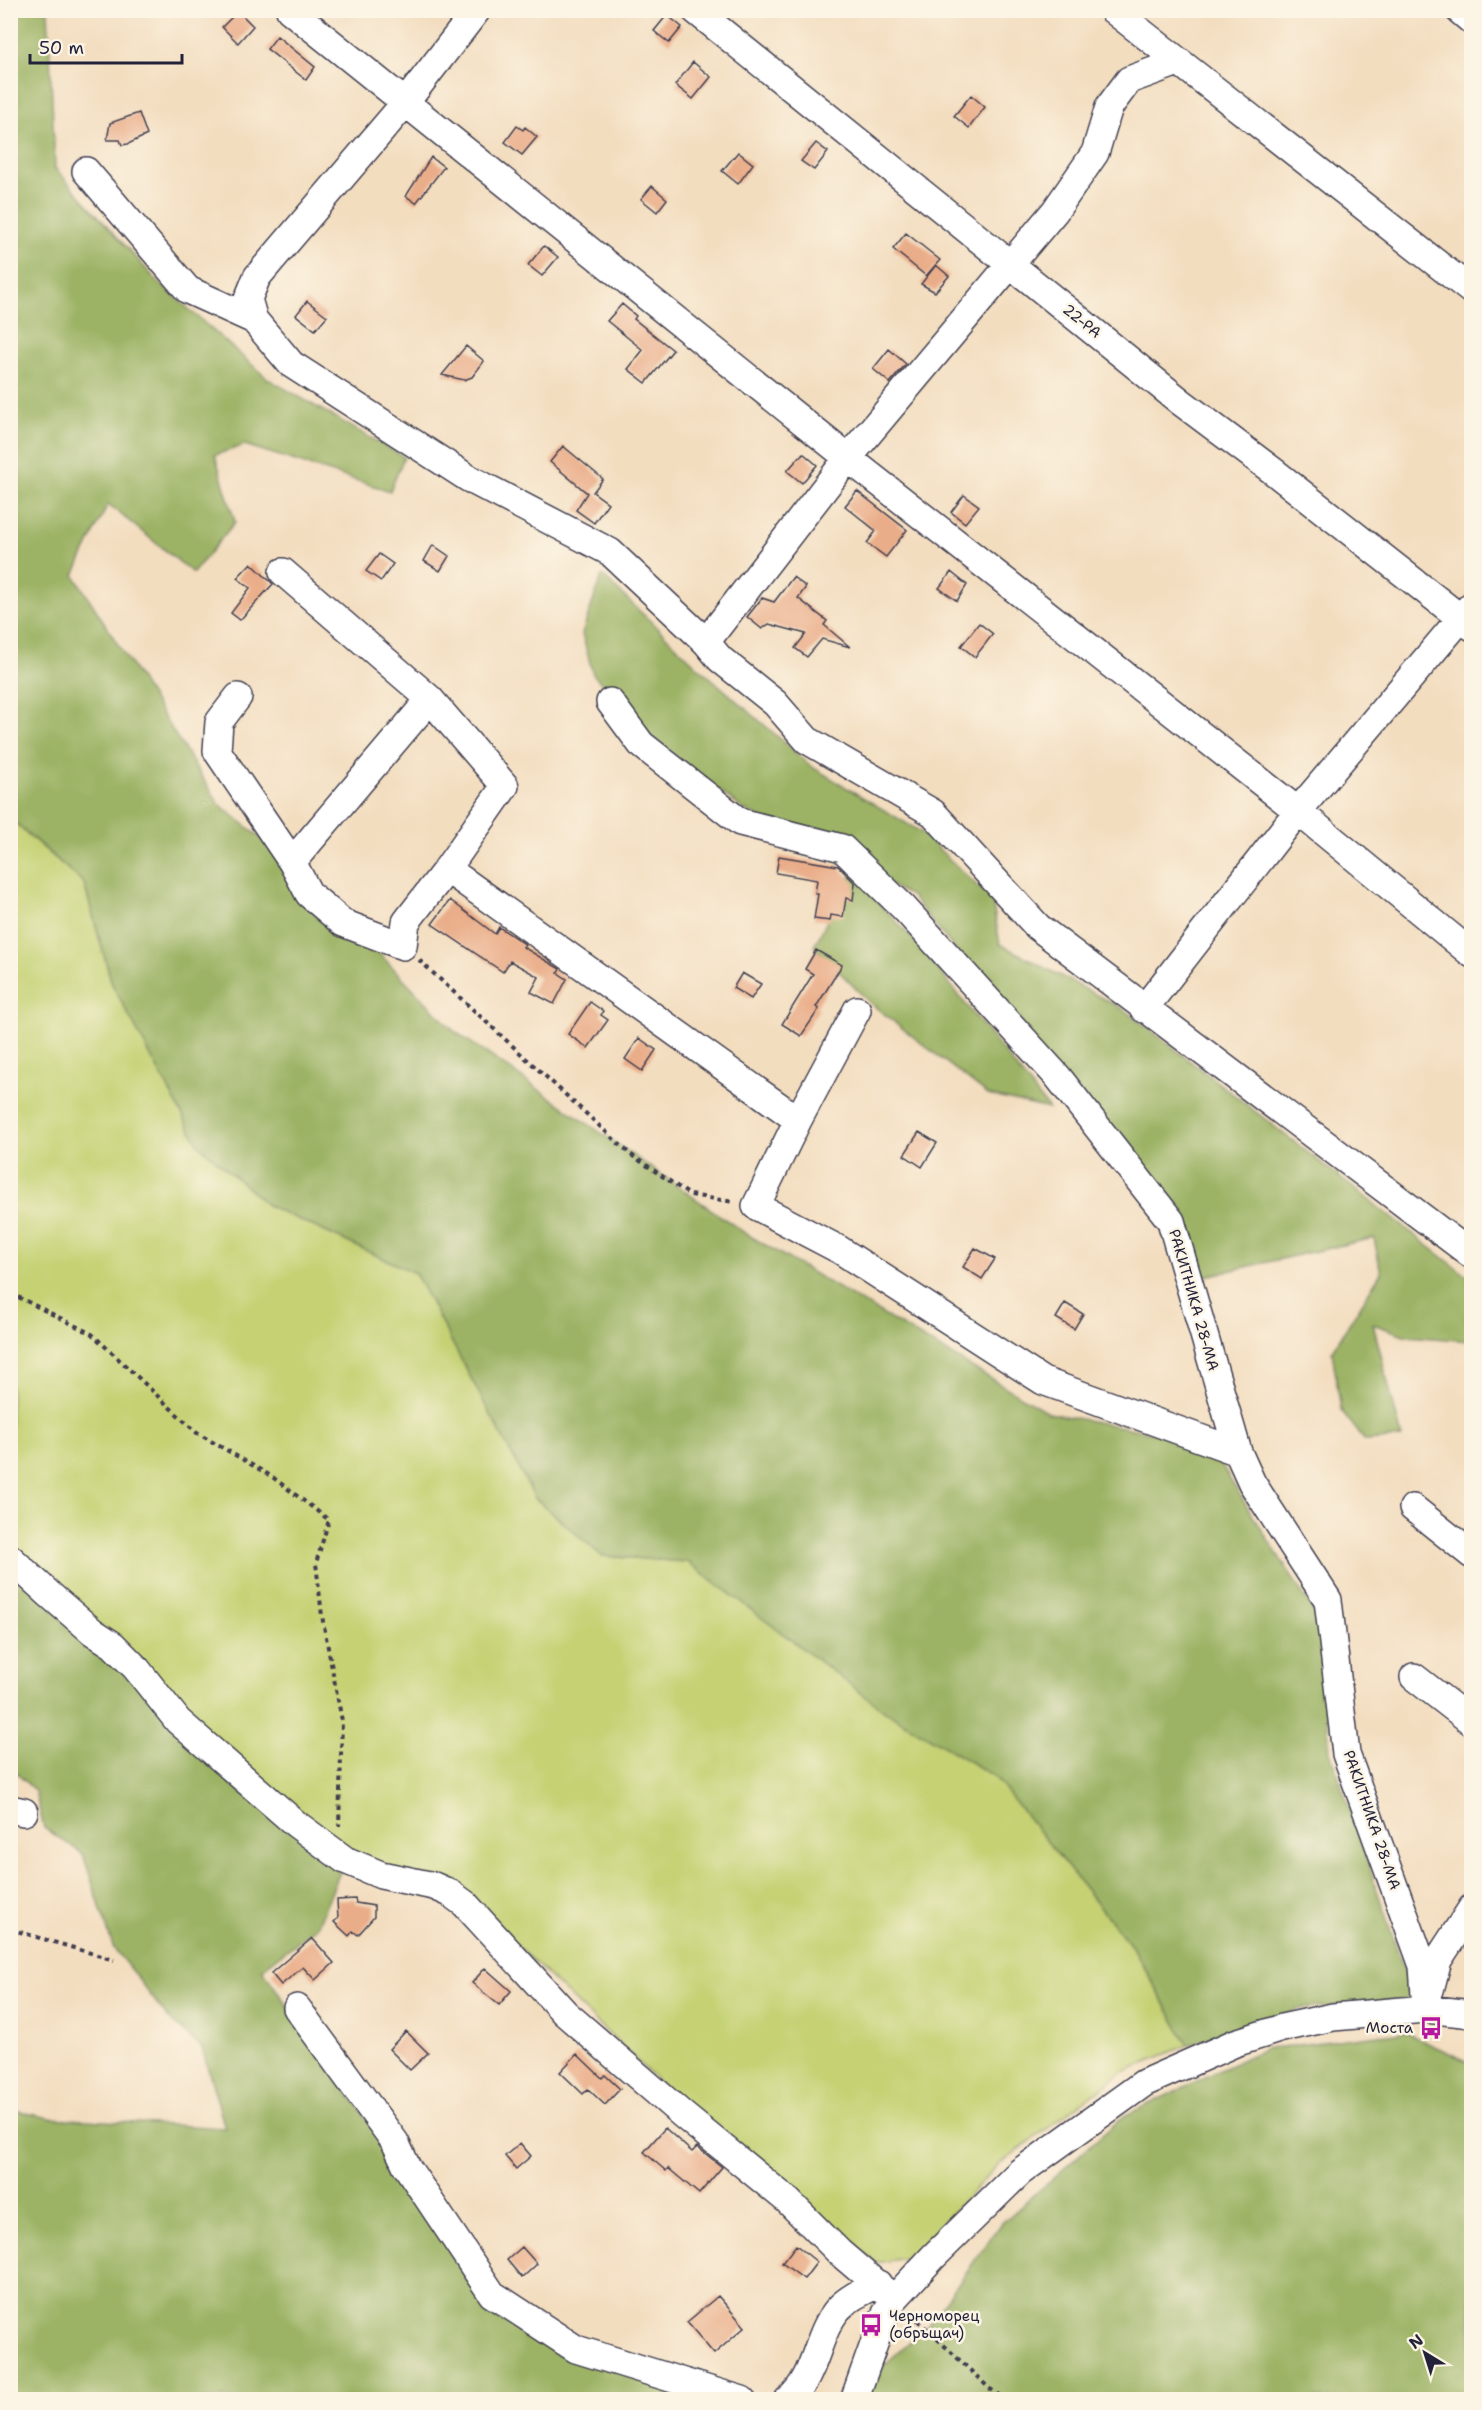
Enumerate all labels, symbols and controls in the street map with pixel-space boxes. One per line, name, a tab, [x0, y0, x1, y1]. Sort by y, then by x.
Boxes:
scale bar	[30, 27, 182, 65]
text: 50 m	[39, 36, 84, 60]
street label: 22-РА	[1059, 299, 1106, 343]
street label: РАКИТНИКА 28-МА	[1164, 1227, 1224, 1373]
street label: РАКИТНИКА 28-МА	[1339, 1748, 1405, 1893]
bus stop icon: Моста	[1418, 2015, 1444, 2041]
place label: Моста	[1366, 2018, 1414, 2038]
place label: Черноморец (обръщач)	[889, 2306, 979, 2343]
bus stop icon: Черноморец (обръщач)	[858, 2312, 884, 2338]
north arrow	[1395, 2323, 1455, 2383]
text: N	[1405, 2329, 1428, 2354]

